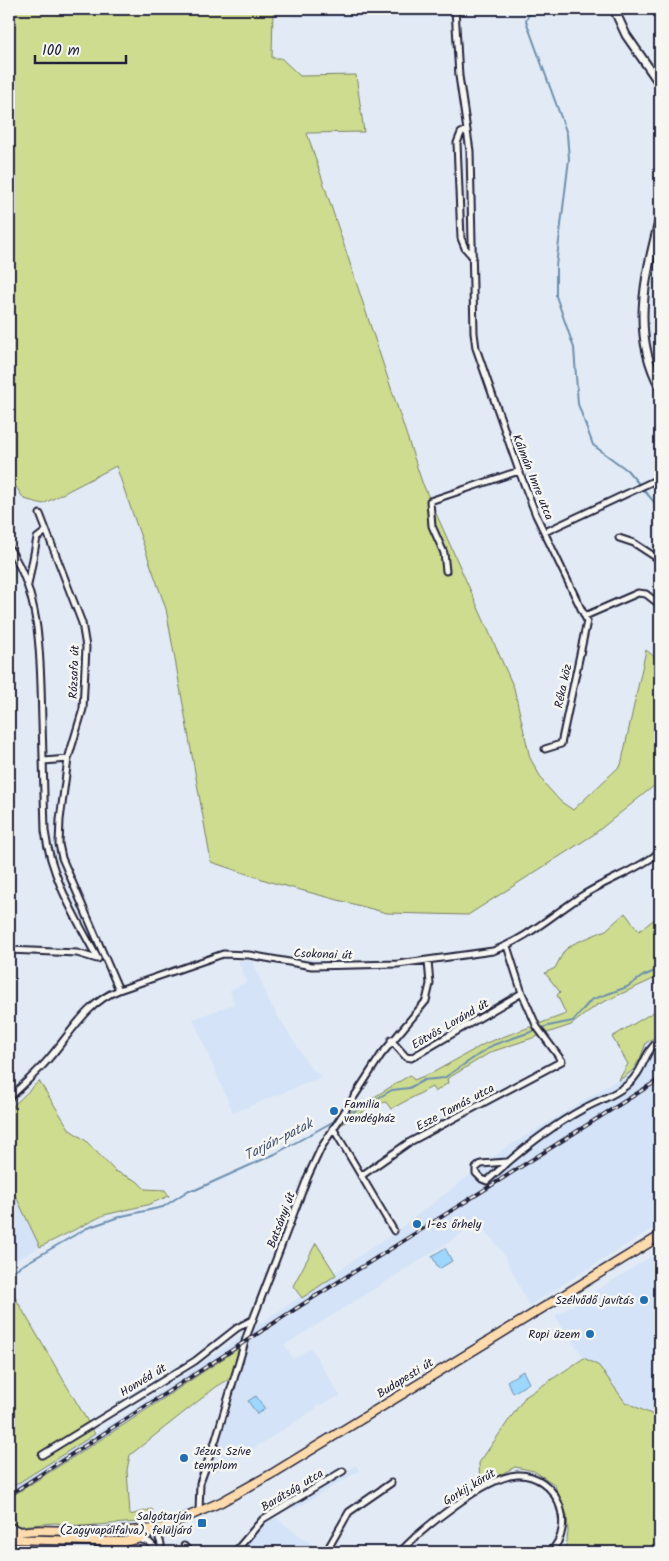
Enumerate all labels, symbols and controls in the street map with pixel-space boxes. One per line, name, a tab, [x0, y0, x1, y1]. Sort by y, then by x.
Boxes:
scale bar	[35, 32, 126, 64]
text: 100 m	[42, 39, 80, 63]
street label: Kálmán Imre utca	[507, 431, 559, 523]
street label: Rózsafa út	[64, 644, 85, 699]
street label: Réka köz	[550, 662, 577, 710]
street label: Csokonai út	[293, 944, 353, 965]
street label: Eötvös Loránd út	[408, 994, 493, 1054]
street label: Esze Tamás utca	[413, 1079, 498, 1136]
place label: Familia vendégház	[344, 1095, 395, 1128]
marker: Familia vendégház	[328, 1105, 340, 1117]
water label: Tarján-patak	[240, 1112, 319, 1167]
street label: Batsányi út	[262, 1189, 301, 1251]
place label: I-es őrhely	[427, 1215, 482, 1234]
marker: I-es őrhely	[411, 1218, 423, 1230]
place label: Szélvődő javítás	[555, 1291, 634, 1310]
marker: Szélvődő javítás	[638, 1294, 650, 1306]
place label: Ropi üzem	[528, 1325, 580, 1344]
marker: Ropi üzem	[584, 1328, 596, 1340]
street label: Budapesti út	[373, 1353, 438, 1403]
street label: Honvéd út	[116, 1359, 170, 1402]
place label: Jézus Szíve templom	[194, 1442, 251, 1475]
marker: Jézus Szíve templom	[178, 1452, 190, 1464]
street label: Barátság utca	[257, 1464, 328, 1517]
street label: Gorkij körút	[439, 1464, 500, 1511]
place label: Salgótarján (Zagyvapálfalva), felüljáró	[60, 1507, 193, 1540]
marker: Salgótarján (Zagyvapálfalva), felüljáró	[196, 1517, 208, 1529]

